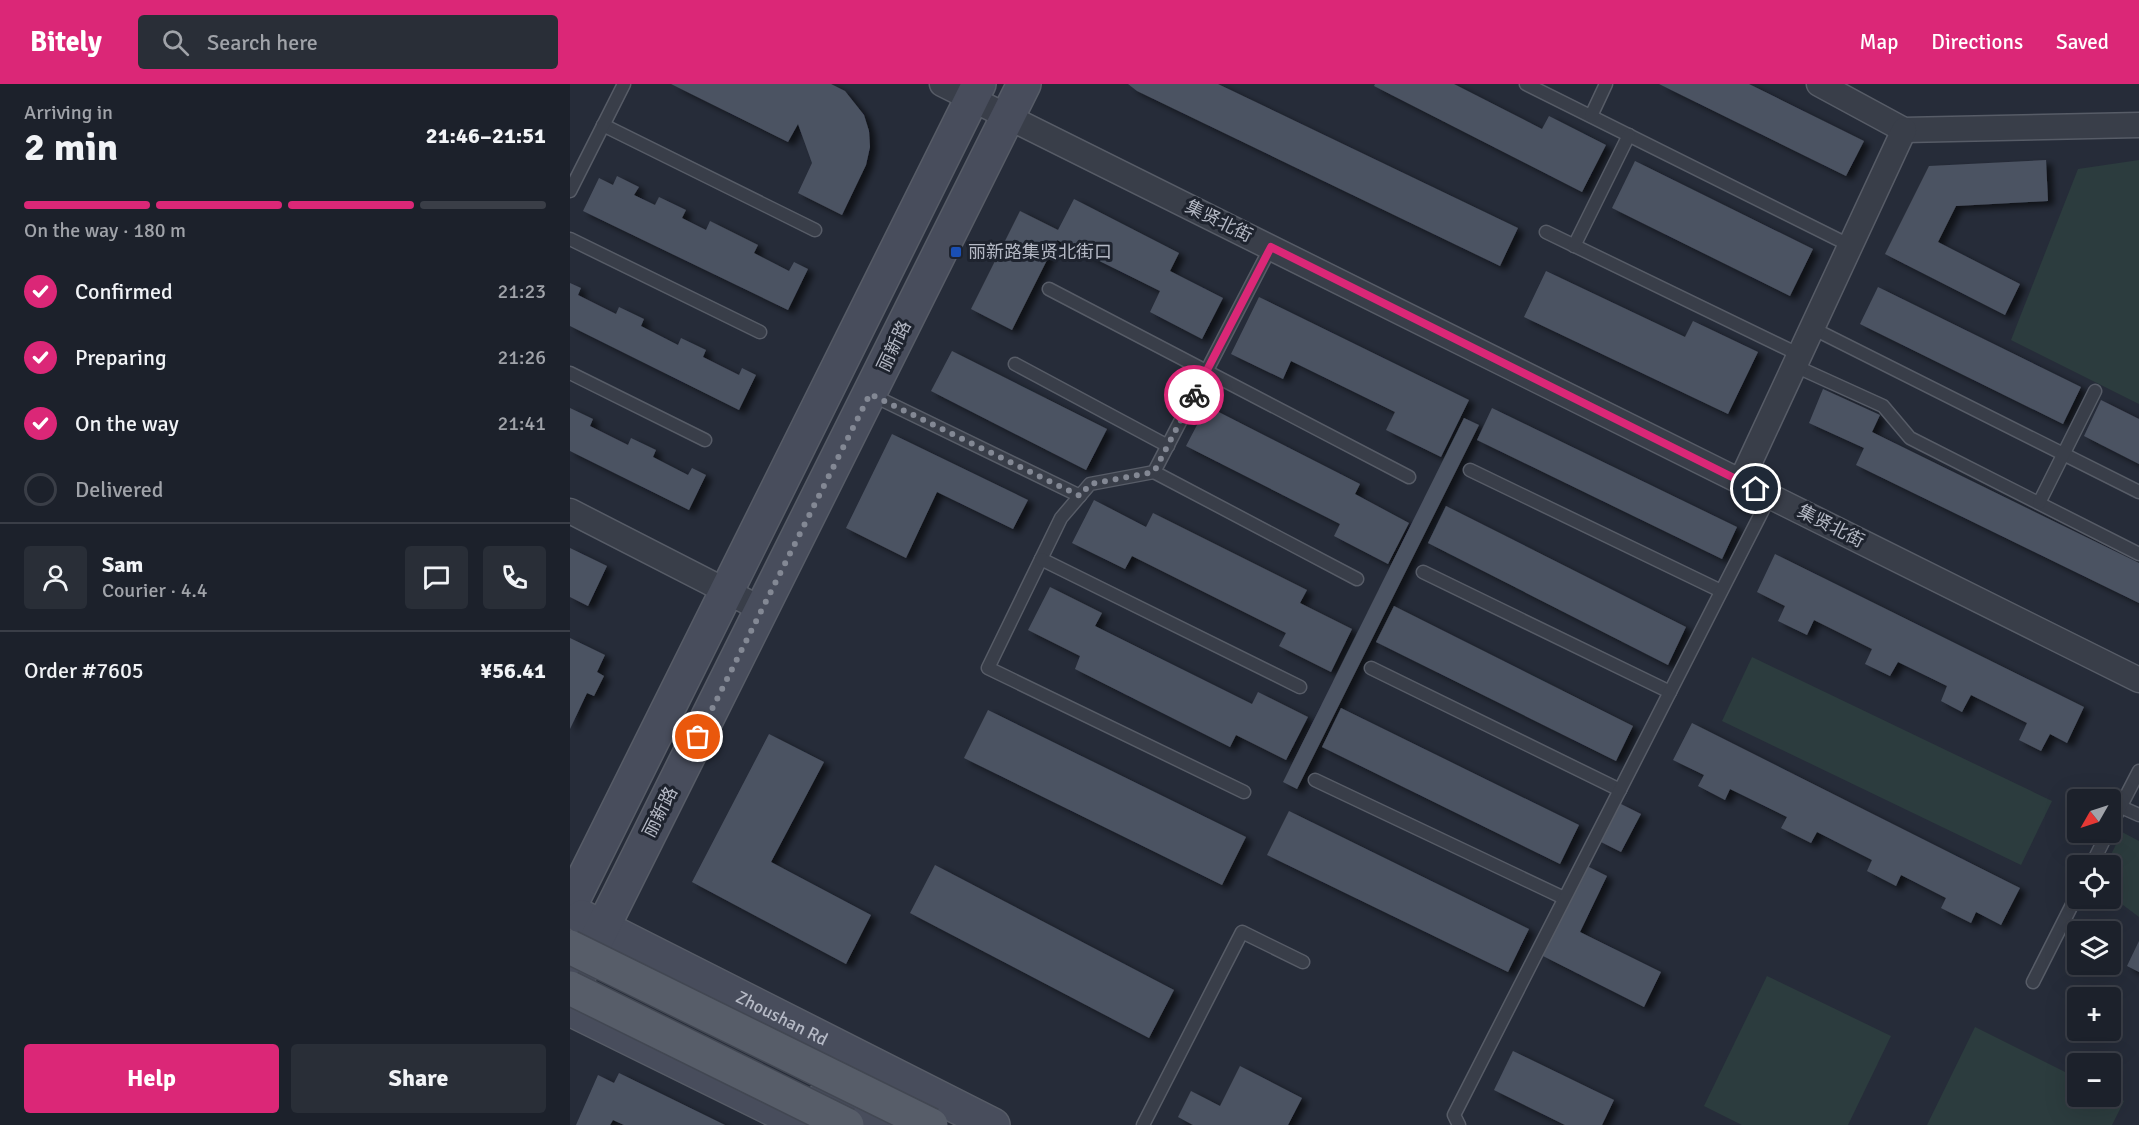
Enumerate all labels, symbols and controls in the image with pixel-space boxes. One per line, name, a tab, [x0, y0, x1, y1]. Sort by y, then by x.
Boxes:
search box	[138, 15, 558, 69]
text: Bitely	[30, 25, 102, 59]
icon: search	[159, 26, 192, 59]
text: Search here	[207, 29, 318, 56]
text: Map	[1860, 29, 1898, 55]
text: Directions	[1931, 29, 2023, 55]
text: Saved	[2056, 29, 2109, 55]
text: Arriving in	[24, 100, 113, 125]
text: 21:46–21:51	[426, 122, 546, 149]
text: 2 min	[24, 123, 118, 171]
street label: 集贤北街	[1182, 195, 1256, 247]
text: On the way · 180 m	[24, 218, 186, 243]
place label: 丽新路集贤北街口	[968, 241, 1112, 263]
marker: 丽新路集贤北街口	[949, 245, 963, 259]
icon: check	[24, 275, 57, 308]
text: Confirmed	[75, 278, 173, 305]
text: 21:23	[497, 279, 546, 304]
street label: 丽新路	[872, 317, 916, 375]
icon: check	[24, 341, 57, 374]
text: Preparing	[75, 344, 167, 371]
text: 21:26	[497, 345, 546, 370]
courier	[1164, 365, 1224, 425]
icon: bike	[1178, 379, 1211, 412]
icon: check	[24, 407, 57, 440]
text: On the way	[75, 410, 179, 437]
text: 21:41	[497, 411, 546, 436]
pin	[1730, 463, 1781, 514]
icon: home	[1739, 472, 1772, 505]
text: Delivered	[75, 476, 163, 503]
street label: 集贤北街	[1794, 500, 1868, 552]
button: person	[24, 546, 87, 609]
button: chat	[405, 546, 468, 609]
button: phone	[483, 546, 546, 609]
text: Sam	[102, 551, 143, 578]
text: Courier · 4.4	[102, 578, 208, 603]
text: Order #7605	[24, 657, 144, 684]
text: ¥56.41	[480, 657, 546, 684]
pin	[672, 711, 723, 762]
icon: bag	[681, 720, 714, 753]
street label: 丽新路	[638, 783, 682, 841]
north arrow	[2067, 789, 2121, 843]
map controls	[2067, 789, 2121, 1107]
button: locate	[2067, 855, 2121, 909]
button: layers	[2067, 921, 2121, 975]
street label: Zhoushan Rd	[732, 986, 831, 1051]
button: +	[2067, 987, 2121, 1041]
button: Help	[24, 1044, 279, 1113]
button: Share	[291, 1044, 546, 1113]
button: −	[2067, 1053, 2121, 1107]

